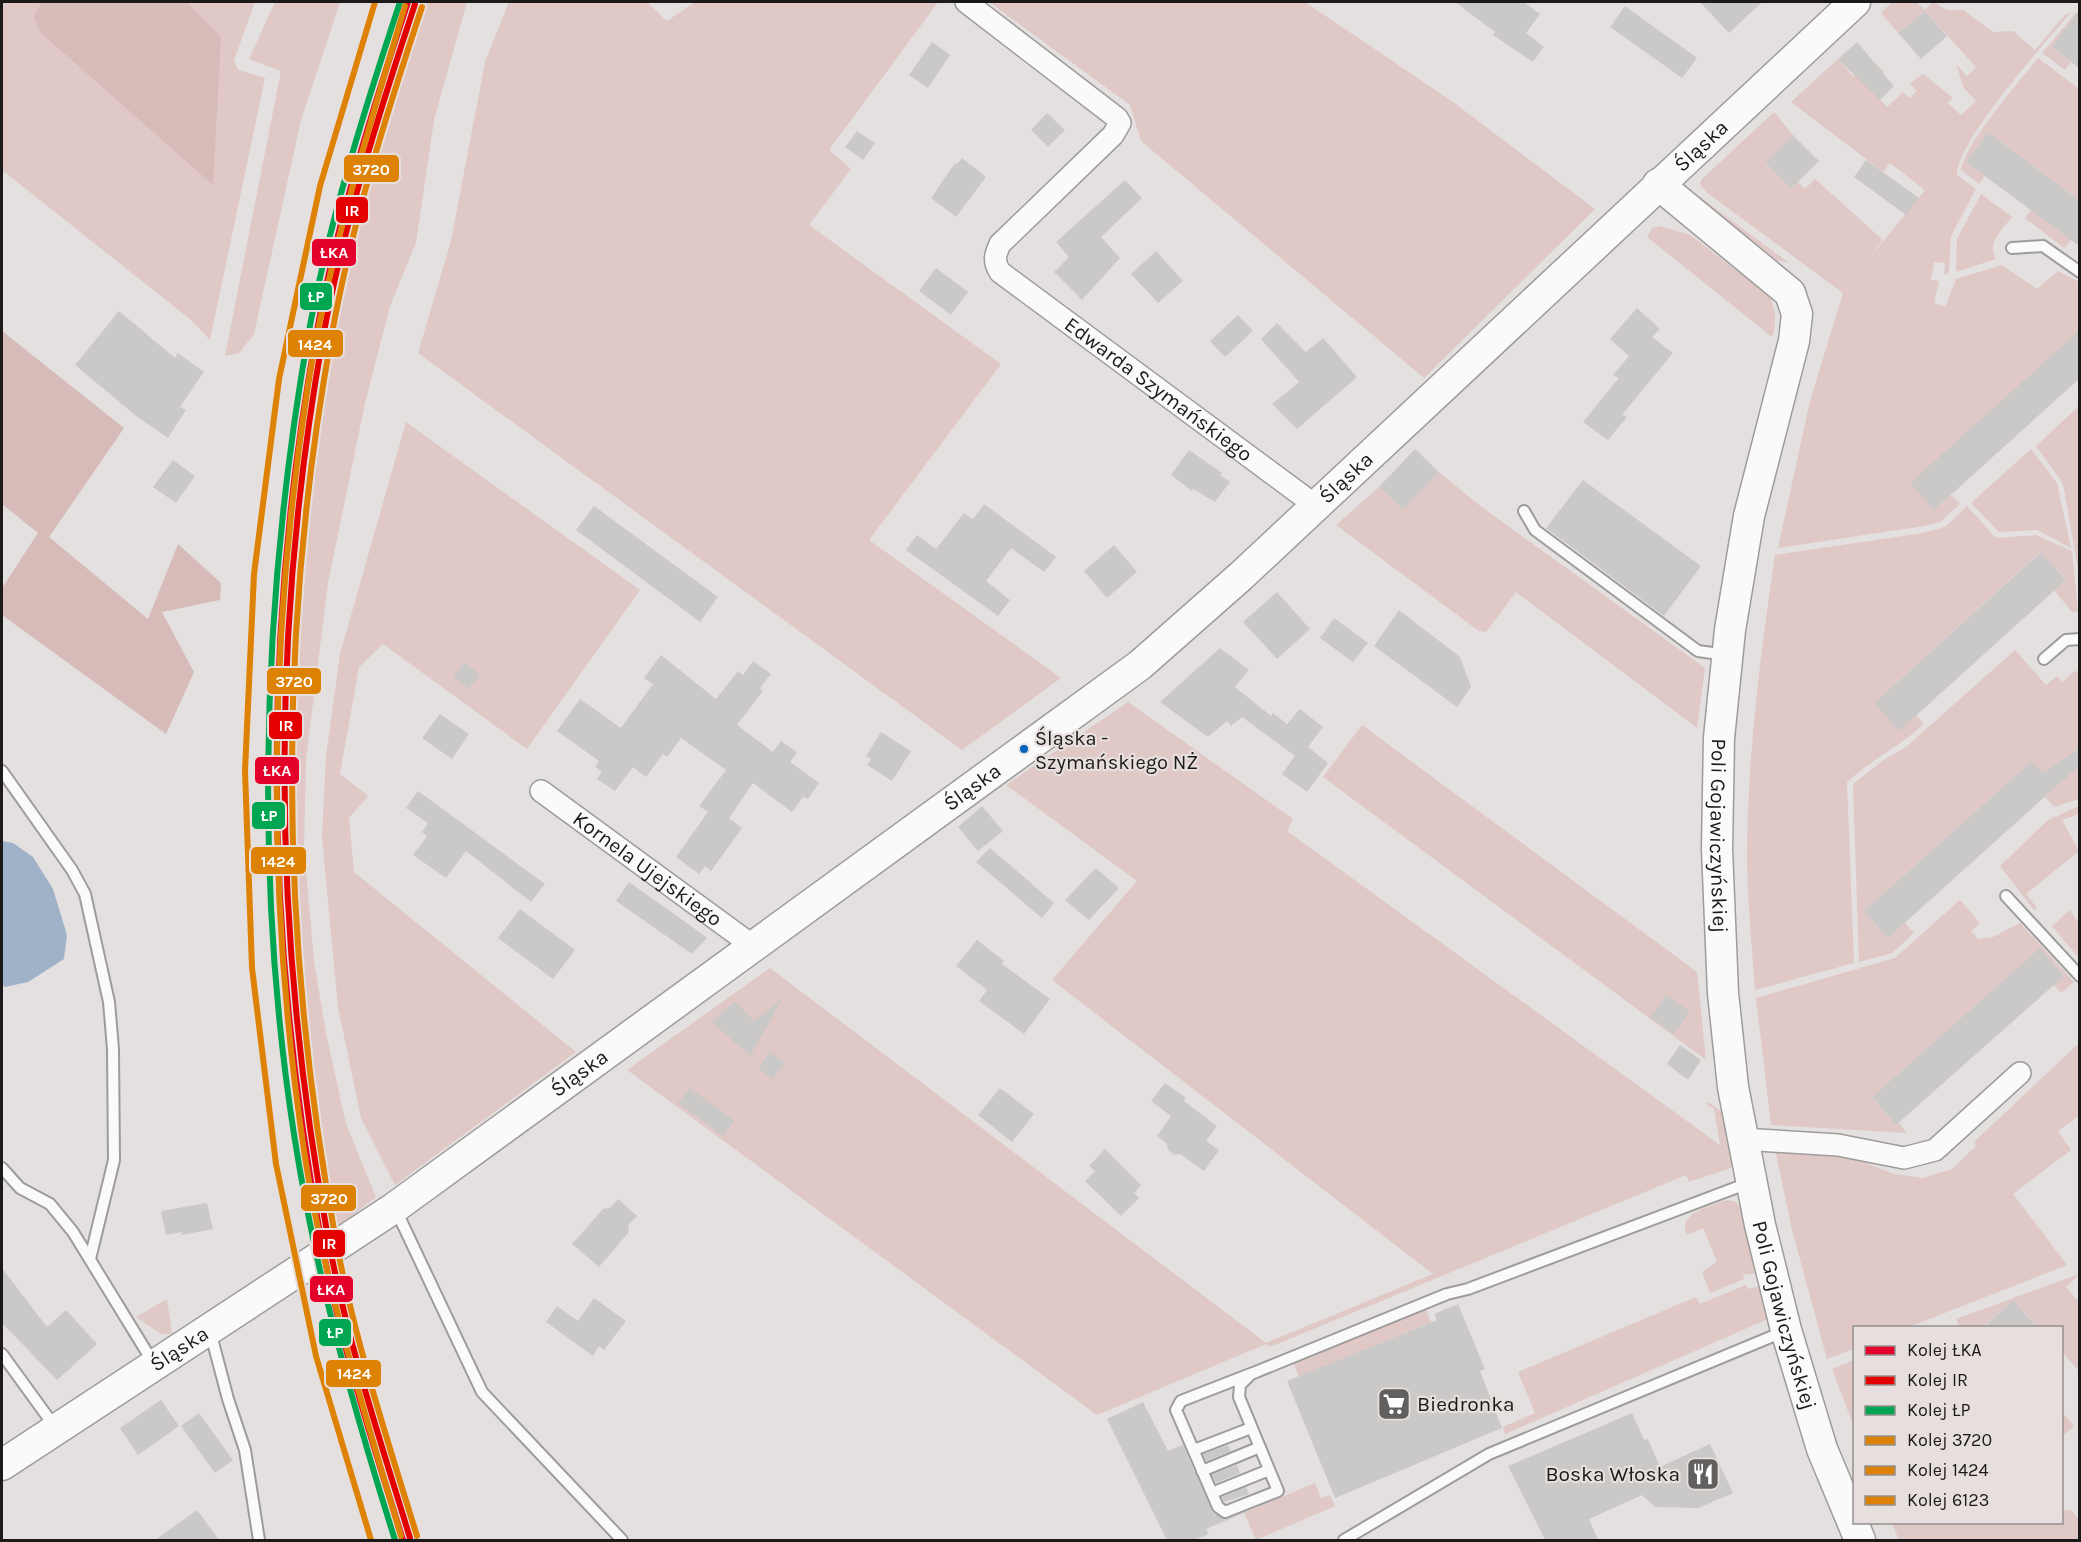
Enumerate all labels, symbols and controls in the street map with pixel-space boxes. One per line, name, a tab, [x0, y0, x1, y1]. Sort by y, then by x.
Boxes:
street label: Śląska	[1669, 115, 1733, 177]
line badge: 3720	[343, 154, 400, 183]
text: 3720	[352, 160, 390, 179]
line badge: IR	[335, 196, 369, 224]
text: IR	[344, 201, 360, 220]
line badge: ŁKA	[311, 238, 357, 267]
text: ŁKA	[320, 243, 348, 262]
line badge: ŁP	[299, 282, 333, 311]
text: ŁP	[307, 287, 325, 306]
street label: Edwarda Szymańskiego	[1060, 312, 1257, 467]
line badge: 1424	[287, 329, 344, 358]
text: 1424	[298, 335, 333, 354]
street label: Śląska	[1314, 447, 1378, 509]
line badge: 3720	[266, 667, 322, 695]
text: 3720	[275, 672, 313, 691]
line badge: IR	[268, 711, 303, 740]
text: IR	[278, 716, 294, 735]
place label: Śląska - Szymańskiego NŻ	[1035, 726, 1198, 774]
street label: Poli Gojawiczyńskiej	[1705, 738, 1732, 933]
marker: Śląska - Szymańskiego NŻ	[1018, 743, 1030, 755]
line badge: ŁKA	[254, 756, 300, 785]
street label: Śląska	[939, 758, 1005, 816]
text: ŁKA	[263, 761, 291, 780]
line badge: ŁP	[251, 801, 286, 830]
text: ŁP	[260, 806, 278, 825]
street label: Kornela Ujejskiego	[568, 806, 727, 931]
line badge: 1424	[250, 846, 307, 875]
text: 1424	[261, 852, 296, 871]
street label: Śląska	[546, 1044, 613, 1102]
line badge: 3720	[300, 1184, 357, 1212]
text: 3720	[310, 1189, 348, 1208]
street label: Poli Gojawiczyńskiej	[1747, 1218, 1821, 1413]
line badge: IR	[312, 1229, 346, 1258]
text: IR	[321, 1234, 337, 1253]
line badge: ŁKA	[309, 1275, 354, 1303]
text: ŁKA	[317, 1280, 345, 1299]
line badge: ŁP	[318, 1318, 352, 1347]
street label: Śląska	[146, 1321, 213, 1377]
text: ŁP	[326, 1323, 344, 1342]
legend	[1853, 1326, 2063, 1524]
text: Kolej ŁKA	[1907, 1339, 1982, 1361]
line badge: 1424	[325, 1359, 382, 1388]
text: 1424	[337, 1364, 372, 1383]
text: Kolej IR	[1907, 1369, 1968, 1391]
supermarket icon: Biedronka	[1376, 1386, 1412, 1422]
place label: Biedronka	[1417, 1392, 1515, 1416]
text: Kolej ŁP	[1907, 1399, 1970, 1421]
text: Kolej 3720	[1907, 1429, 1992, 1451]
restaurant icon: Boska Włoska	[1685, 1456, 1721, 1492]
text: Kolej 1424	[1907, 1459, 1988, 1481]
place label: Boska Włoska	[1545, 1462, 1680, 1486]
text: Kolej 6123	[1907, 1489, 1989, 1511]

